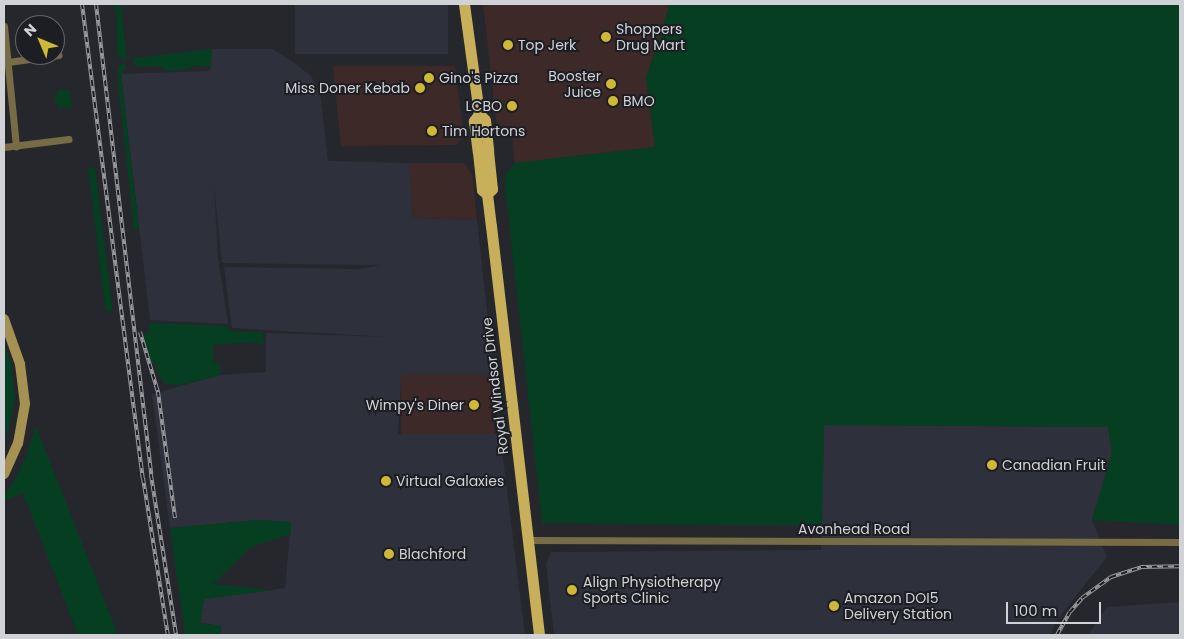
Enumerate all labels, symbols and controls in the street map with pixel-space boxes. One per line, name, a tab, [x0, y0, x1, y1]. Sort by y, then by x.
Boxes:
north arrow	[15, 15, 65, 65]
text: N	[19, 19, 41, 41]
place label: Shoppers Drug Mart	[616, 21, 685, 54]
marker: Shoppers Drug Mart	[600, 31, 612, 43]
place label: Top Jerk	[518, 37, 576, 53]
marker: Top Jerk	[502, 39, 514, 51]
place label: Booster Juice	[548, 68, 601, 100]
place label: Gino's Pizza	[439, 70, 518, 86]
marker: Gino's Pizza	[423, 72, 435, 84]
marker: Booster Juice	[605, 78, 617, 90]
place label: Miss Doner Kebab	[285, 80, 410, 96]
marker: Miss Doner Kebab	[414, 82, 426, 94]
place label: BMO	[623, 93, 655, 109]
marker: BMO	[607, 95, 619, 107]
place label: LCBO	[466, 98, 502, 114]
marker: LCBO	[506, 100, 518, 112]
place label: Tim Hortons	[442, 123, 525, 139]
marker: Tim Hortons	[426, 125, 438, 137]
street label: Royal Windsor Drive	[478, 317, 512, 455]
place label: Wimpy's Diner	[366, 397, 464, 413]
marker: Wimpy's Diner	[468, 399, 480, 411]
place label: Canadian Fruit	[1002, 457, 1106, 473]
marker: Canadian Fruit	[986, 459, 998, 471]
place label: Virtual Galaxies	[396, 473, 504, 489]
marker: Virtual Galaxies	[380, 475, 392, 487]
street label: Avonhead Road	[798, 521, 910, 537]
place label: Blachford	[399, 546, 466, 562]
marker: Blachford	[383, 548, 395, 560]
place label: Align Physiotherapy Sports Clinic	[583, 574, 721, 606]
marker: Align Physiotherapy Sports Clinic	[565, 583, 579, 597]
place label: Amazon DOI5 Delivery Station	[844, 590, 952, 622]
scale bar	[1009, 592, 1104, 624]
marker: Amazon DOI5 Delivery Station	[828, 600, 840, 612]
text: 100 m	[1014, 600, 1057, 621]

